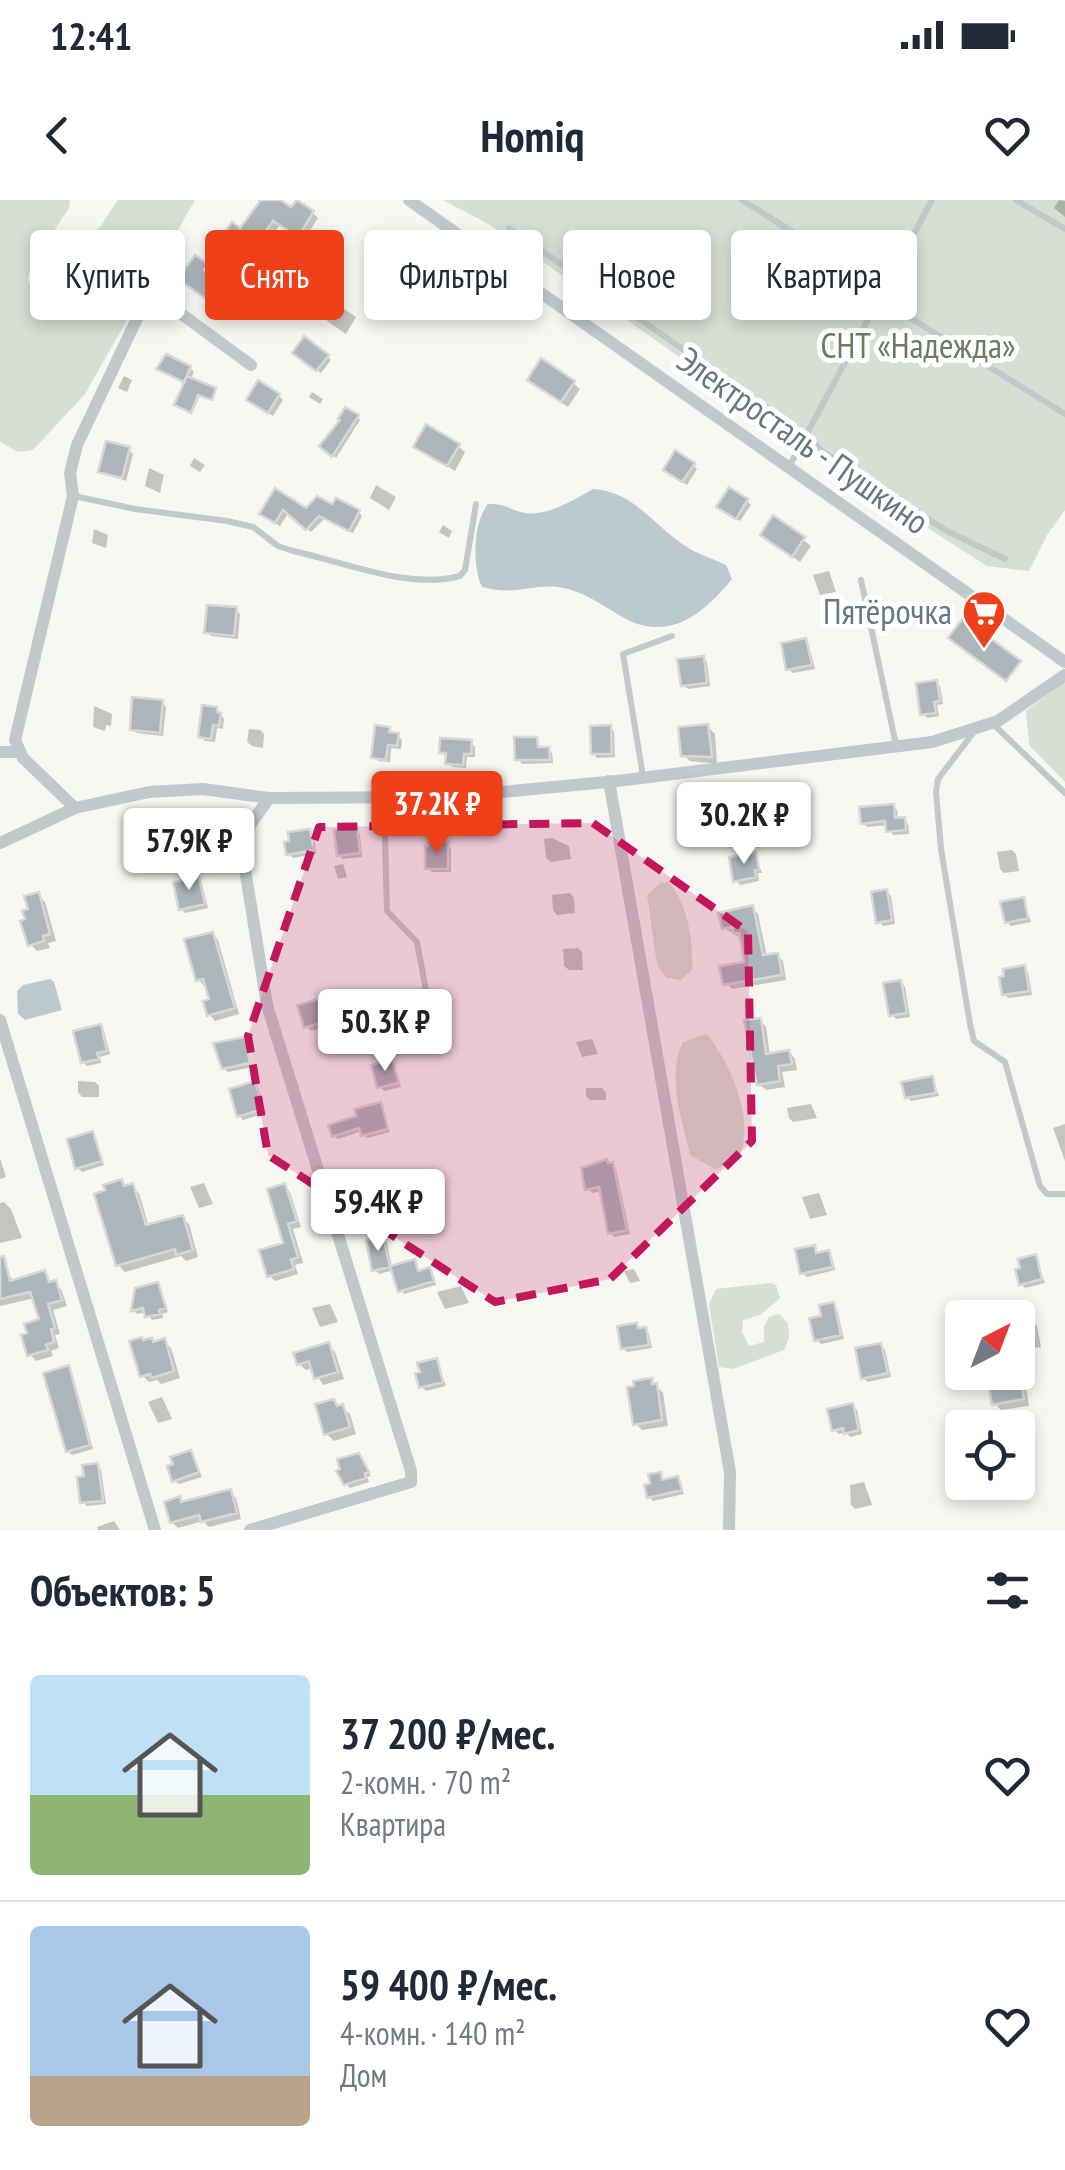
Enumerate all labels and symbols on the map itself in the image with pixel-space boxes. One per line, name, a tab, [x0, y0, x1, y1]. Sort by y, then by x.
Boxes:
park label: СНТ «Надежда»	[821, 322, 1015, 368]
street label: Электросталь - Пушкино	[669, 336, 938, 544]
place label: Пятёрочка	[823, 588, 952, 634]
supermarket icon: Пятёрочка	[961, 589, 1007, 650]
pin: 37.2K ₽	[345, 771, 529, 856]
pin: 30.2K ₽	[652, 782, 836, 867]
pin: 57.9K ₽	[97, 808, 281, 893]
pin: 50.3K ₽	[293, 989, 477, 1074]
pin: 59.4K ₽	[286, 1169, 470, 1254]
north arrow	[945, 1300, 1035, 1390]

